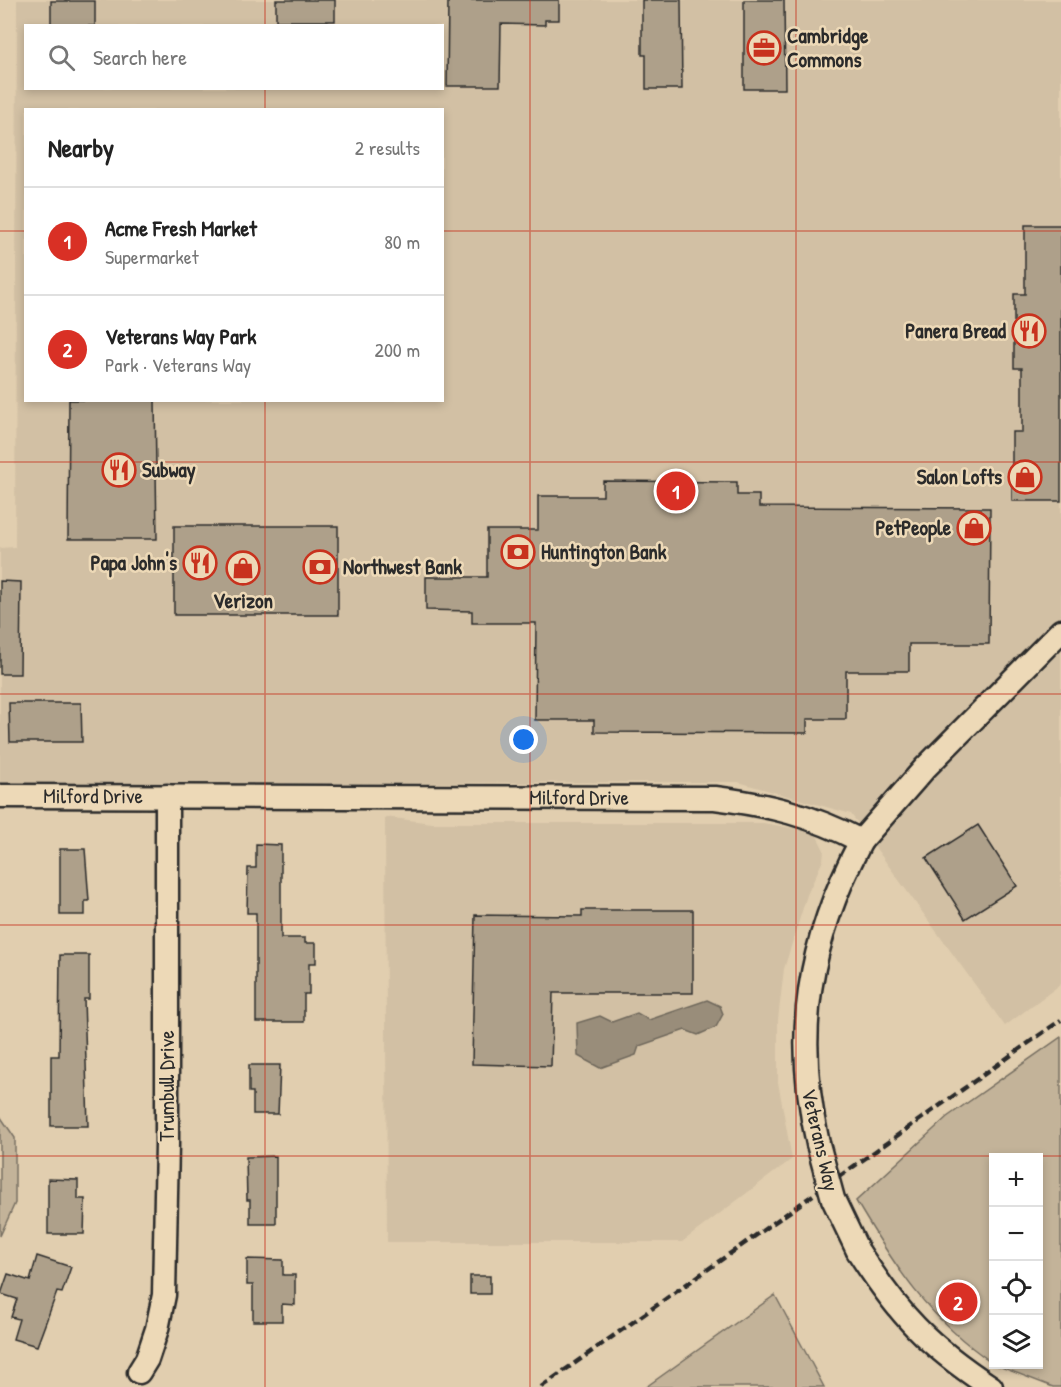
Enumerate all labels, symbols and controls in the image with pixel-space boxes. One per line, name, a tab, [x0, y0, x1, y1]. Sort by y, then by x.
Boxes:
place label: Cambridge Commons	[787, 21, 869, 74]
search box	[24, 24, 444, 90]
office icon: Cambridge Commons	[746, 30, 782, 66]
icon: search	[45, 41, 78, 74]
text: Search here	[93, 42, 187, 72]
text: Nearby	[48, 130, 114, 165]
text: 2 results	[355, 134, 420, 161]
text: Acme Fresh Market	[105, 213, 257, 243]
text: 1	[64, 228, 71, 255]
text: 80 m	[384, 228, 420, 255]
text: Supermarket	[105, 243, 199, 270]
restaurant icon: Panera Bread	[1011, 313, 1047, 349]
place label: Panera Bread	[905, 316, 1007, 345]
text: Veterans Way Park	[105, 321, 256, 351]
text: 2	[63, 336, 72, 363]
text: 200 m	[375, 336, 420, 363]
text: Park · Veterans Way	[105, 351, 251, 378]
restaurant icon: Subway	[101, 452, 137, 488]
place label: Subway	[142, 455, 196, 485]
shop icon: Salon Lofts	[1007, 459, 1043, 495]
place label: Salon Lofts	[917, 462, 1002, 491]
pin: 1	[656, 468, 696, 514]
shop icon: PetPeople	[956, 510, 992, 546]
place label: PetPeople	[875, 513, 952, 543]
bank icon: Huntington Bank	[500, 534, 536, 570]
place label: Huntington Bank	[541, 537, 667, 567]
restaurant icon: Papa John's	[182, 545, 218, 581]
place label: Papa John's	[91, 548, 177, 578]
bank icon: Northwest Bank	[302, 549, 338, 585]
shop icon: Verizon	[225, 550, 261, 586]
place label: Northwest Bank	[343, 552, 462, 581]
place label: Verizon	[213, 586, 273, 615]
your location	[509, 725, 538, 754]
street label: Milford Drive	[43, 781, 143, 810]
street label: Milford Drive	[529, 782, 629, 812]
street label: Trumbull Drive	[152, 1030, 181, 1142]
street label: Veterans Way	[795, 1086, 846, 1194]
map controls	[989, 1153, 1043, 1369]
button: +	[989, 1153, 1043, 1207]
button: −	[989, 1207, 1043, 1261]
button: locate	[989, 1261, 1043, 1315]
pin: 2	[938, 1280, 978, 1324]
button: layers	[989, 1315, 1043, 1369]

